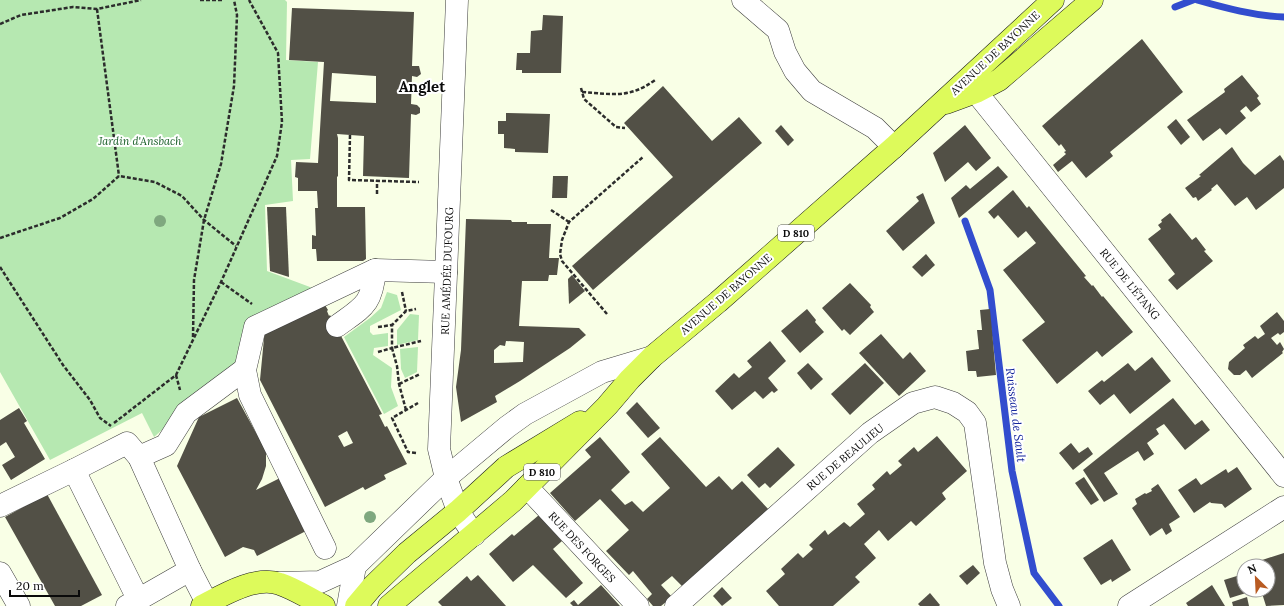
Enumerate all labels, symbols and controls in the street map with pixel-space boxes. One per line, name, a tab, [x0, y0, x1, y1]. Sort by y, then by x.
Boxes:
street label: AVENUE DE BAYONNE	[947, 8, 1043, 99]
district label: Anglet	[399, 77, 446, 96]
park label: Jardin d'Ansbach	[97, 134, 182, 148]
street label: RUE AMÉDÉE DUFOURG	[438, 206, 456, 335]
road number: D 810	[778, 225, 814, 241]
street label: RUE DE L'ÉTANG	[1097, 246, 1163, 323]
street label: AVENUE DE BAYONNE	[677, 250, 775, 338]
water label: Ruisseau de Sault	[1003, 367, 1029, 464]
street label: RUE DE BEAULIEU	[804, 421, 886, 493]
road number: D 810	[524, 464, 560, 480]
street label: RUE DES FORGES	[546, 509, 618, 585]
north arrow	[1236, 558, 1276, 598]
text: N	[1245, 561, 1259, 577]
scale bar	[10, 572, 79, 598]
text: 20 m	[16, 578, 44, 593]

